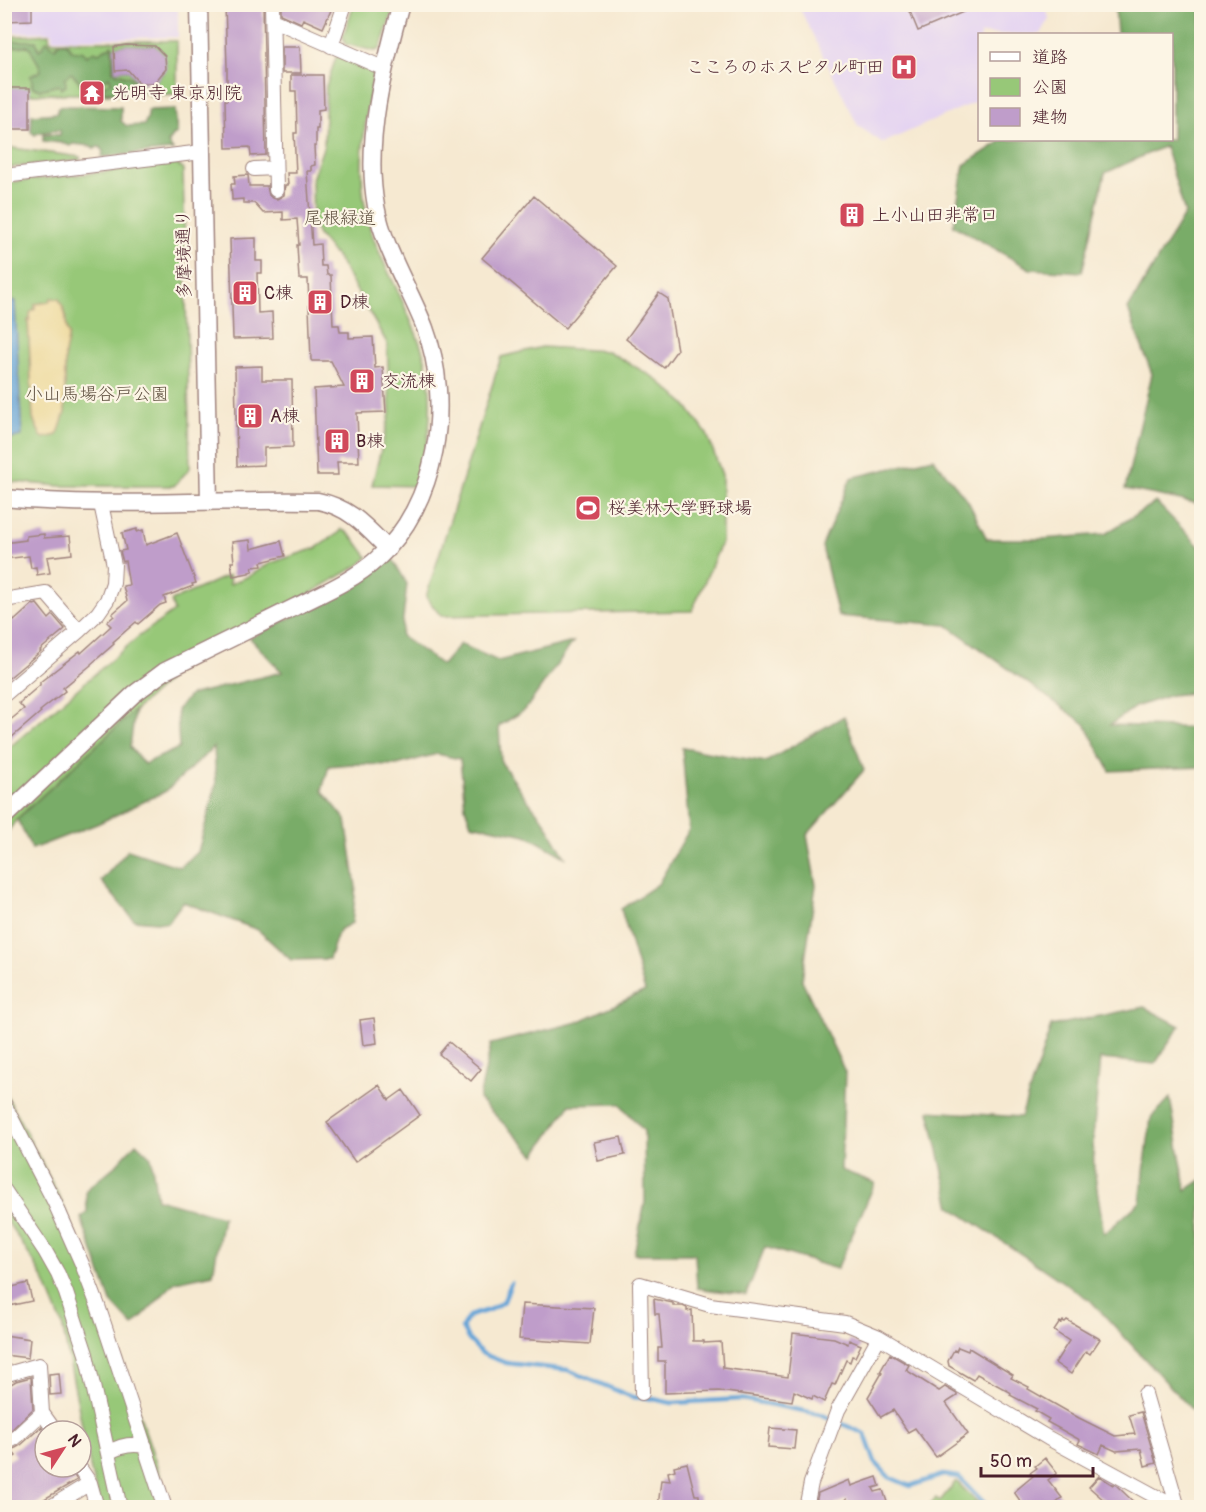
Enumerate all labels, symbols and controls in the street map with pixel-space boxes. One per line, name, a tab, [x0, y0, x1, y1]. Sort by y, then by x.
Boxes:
legend	[978, 33, 1173, 141]
text: 道路	[1032, 46, 1068, 69]
hospital icon: こころのホスピタル町田	[889, 52, 919, 82]
place label: こころのホスピタル町田	[686, 56, 884, 79]
text: 公園	[1032, 76, 1068, 99]
temple icon: 光明寺 東京別院	[77, 78, 107, 108]
place label: 光明寺 東京別院	[112, 82, 242, 105]
text: 建物	[1032, 106, 1068, 129]
building icon: 上小山田非常口	[837, 200, 867, 230]
place label: 上小山田非常口	[872, 204, 998, 227]
park label: 尾根緑道	[304, 207, 376, 230]
street label: 多摩境通り	[172, 209, 196, 299]
building icon: C棟	[230, 278, 260, 308]
place label: C棟	[264, 282, 293, 305]
building icon: D棟	[305, 287, 335, 317]
place label: D棟	[340, 291, 369, 314]
building icon: 交流棟	[347, 366, 377, 396]
place label: 交流棟	[382, 370, 436, 393]
park label: 小山馬場谷戸公園	[25, 383, 169, 406]
building icon: A棟	[235, 401, 265, 431]
place label: A棟	[270, 405, 300, 428]
building icon: B棟	[322, 426, 352, 456]
place label: B棟	[356, 430, 384, 453]
sports icon: 桜美林大学野球場	[573, 493, 603, 523]
place label: 桜美林大学野球場	[608, 497, 752, 520]
north arrow	[33, 1419, 93, 1479]
text: N	[63, 1431, 86, 1451]
scale bar	[981, 1440, 1094, 1478]
text: 50 m	[990, 1450, 1032, 1473]

